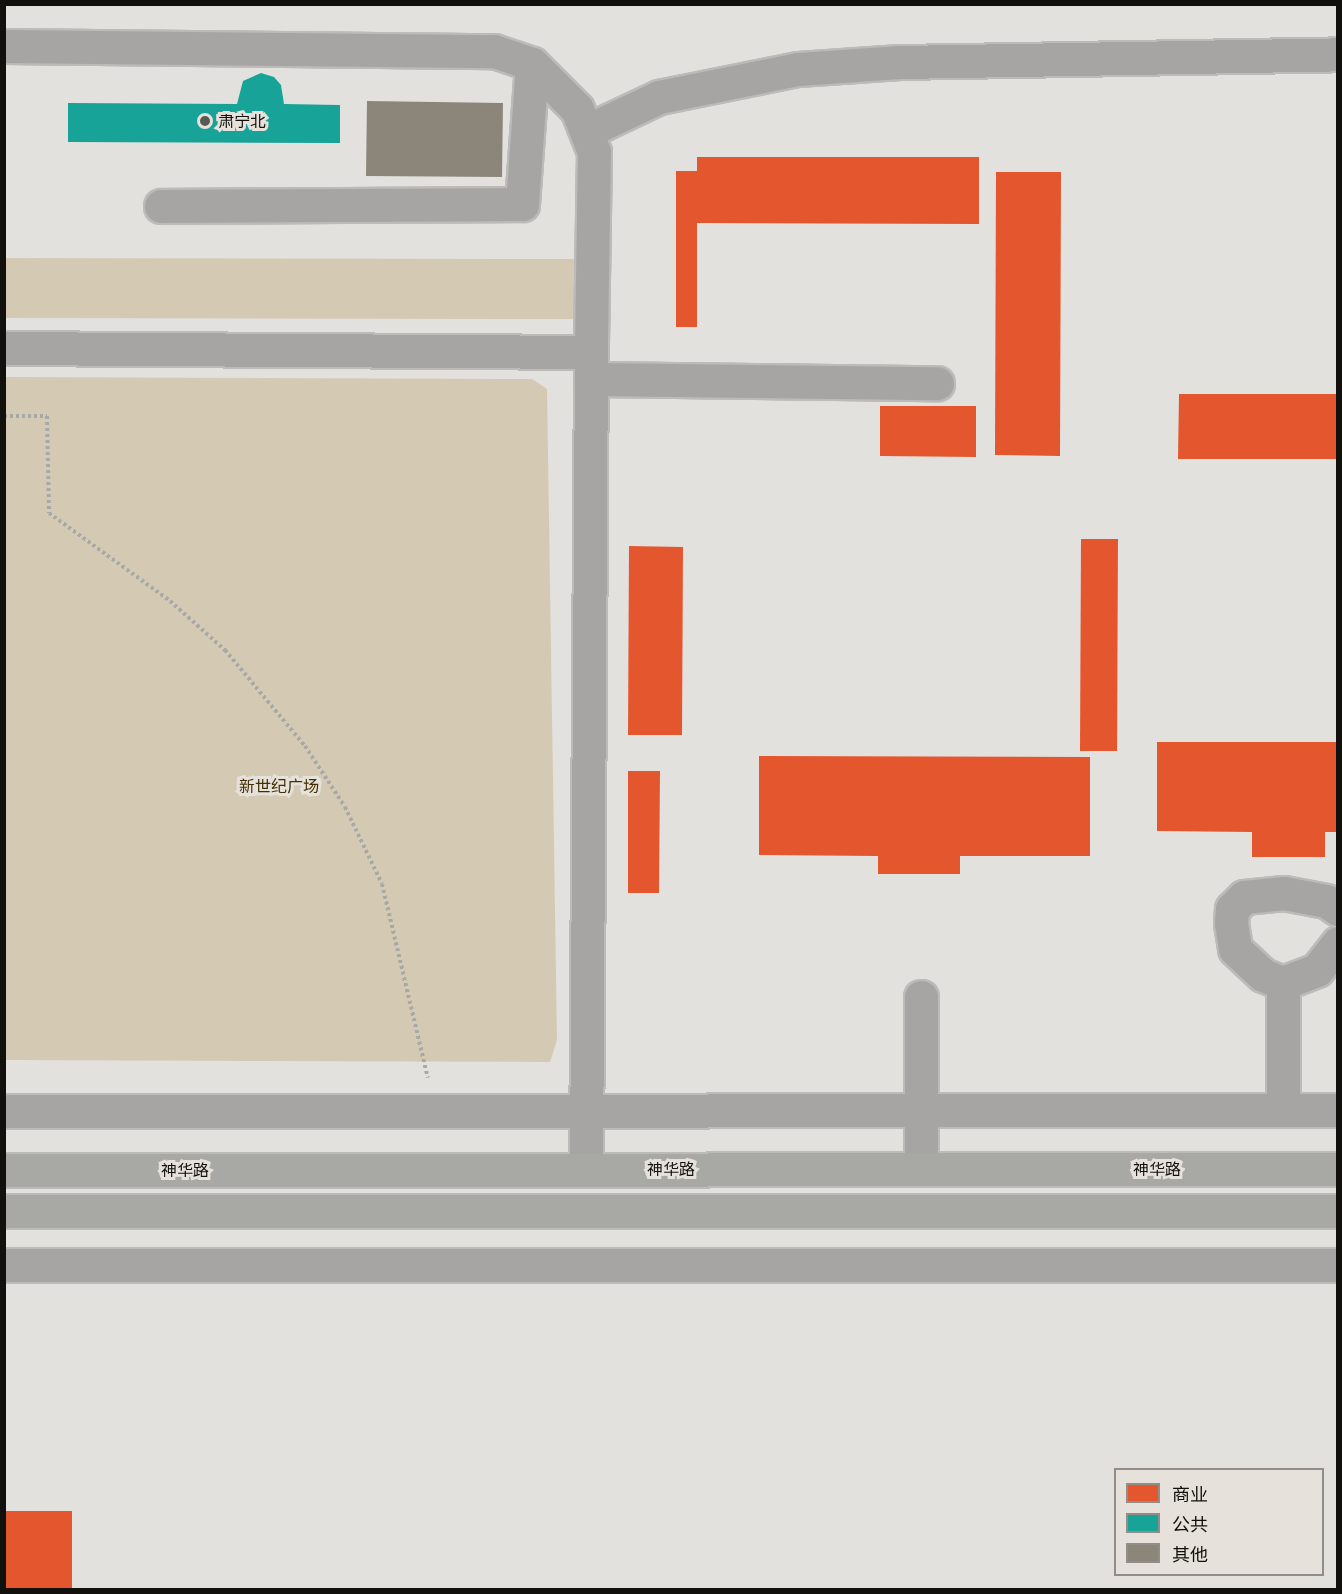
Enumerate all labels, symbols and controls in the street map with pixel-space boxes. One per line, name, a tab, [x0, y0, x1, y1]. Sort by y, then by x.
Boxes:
place label: 肃宁北	[218, 111, 266, 131]
marker: 肃宁北	[196, 112, 214, 130]
park label: 新世纪广场	[239, 776, 319, 796]
street label: 神华路	[647, 1159, 695, 1179]
street label: 神华路	[1133, 1159, 1181, 1179]
street label: 神华路	[161, 1160, 209, 1180]
legend	[1114, 1468, 1324, 1576]
text: 商业	[1172, 1483, 1208, 1506]
text: 公共	[1172, 1513, 1208, 1536]
text: 其他	[1172, 1543, 1208, 1566]

